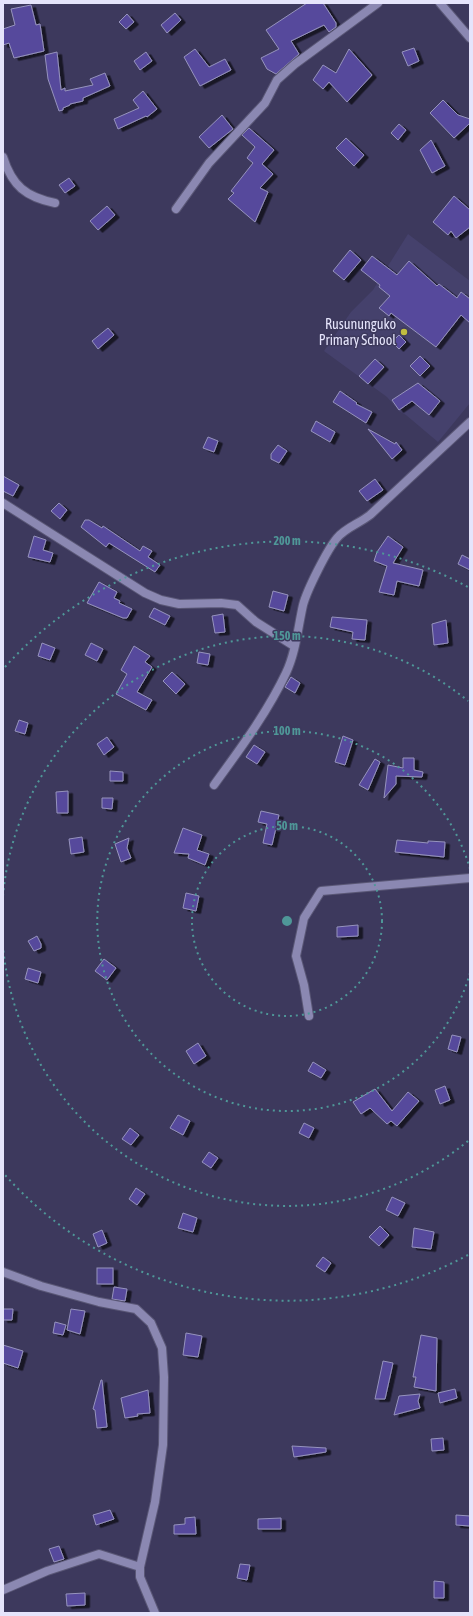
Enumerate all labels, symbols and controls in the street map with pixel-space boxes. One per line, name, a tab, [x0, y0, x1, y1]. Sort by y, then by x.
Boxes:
place label: Rusununguko Primary School	[319, 316, 396, 348]
marker: Rusununguko Primary School	[399, 327, 409, 337]
text: 200 m	[273, 534, 301, 548]
text: 150 m	[273, 629, 301, 643]
text: 100 m	[273, 724, 301, 738]
text: 50 m	[276, 819, 298, 833]
centre of rings	[280, 914, 294, 928]

